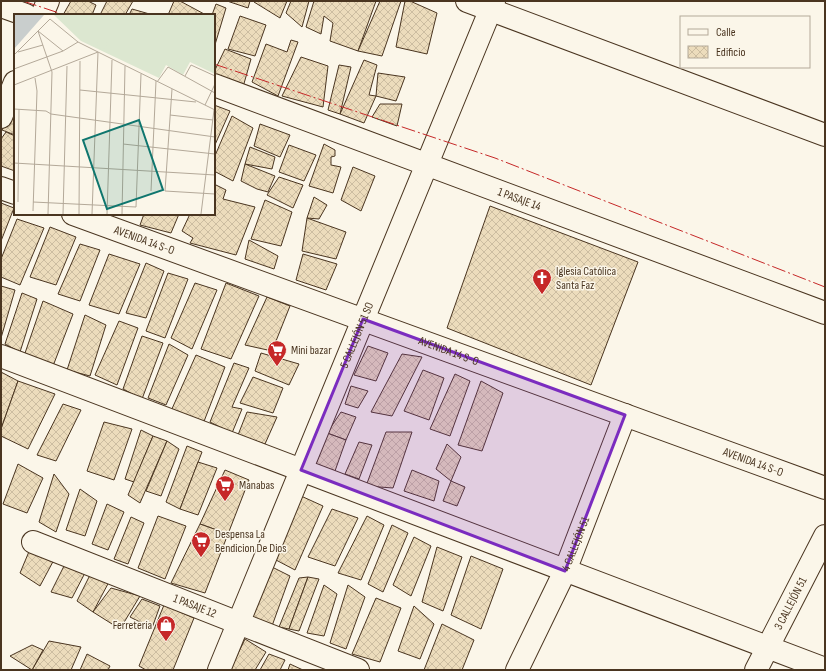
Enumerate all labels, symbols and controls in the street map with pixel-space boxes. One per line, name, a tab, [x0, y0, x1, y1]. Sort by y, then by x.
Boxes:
inset map	[14, 14, 215, 215]
legend	[680, 16, 810, 68]
text: Calle	[716, 25, 736, 40]
text: Edificio	[716, 45, 745, 60]
street label: 1 PASAJE 14	[496, 185, 543, 214]
street label: AVENIDA 14 S-O	[111, 222, 177, 258]
place label: Iglesia Católica Santa Faz	[556, 264, 616, 293]
church icon: Iglesia Católica Santa Faz	[531, 267, 553, 295]
street label: 5 CALLEJÓN 51 SO	[337, 300, 377, 371]
street label: AVENIDA 14 S-O	[415, 333, 481, 369]
supermarket icon: Mini bazar	[266, 339, 288, 367]
place label: Mini bazar	[291, 343, 332, 358]
street label: AVENIDA 14 S-O	[720, 444, 785, 480]
supermarket icon: Manabas	[214, 474, 236, 502]
place label: Manabas	[239, 478, 274, 493]
street label: 4 CALLEJÓN 51	[559, 514, 593, 574]
place label: Despensa La Bendicion De Dios	[215, 527, 287, 556]
supermarket icon: Despensa La Bendicion De Dios	[190, 530, 212, 558]
street label: 3 CALLEJÓN 51	[771, 574, 811, 632]
street label: 1 PASAJE 12	[171, 591, 218, 621]
shop icon: Ferretería	[155, 614, 177, 642]
place label: Ferretería	[113, 618, 152, 633]

